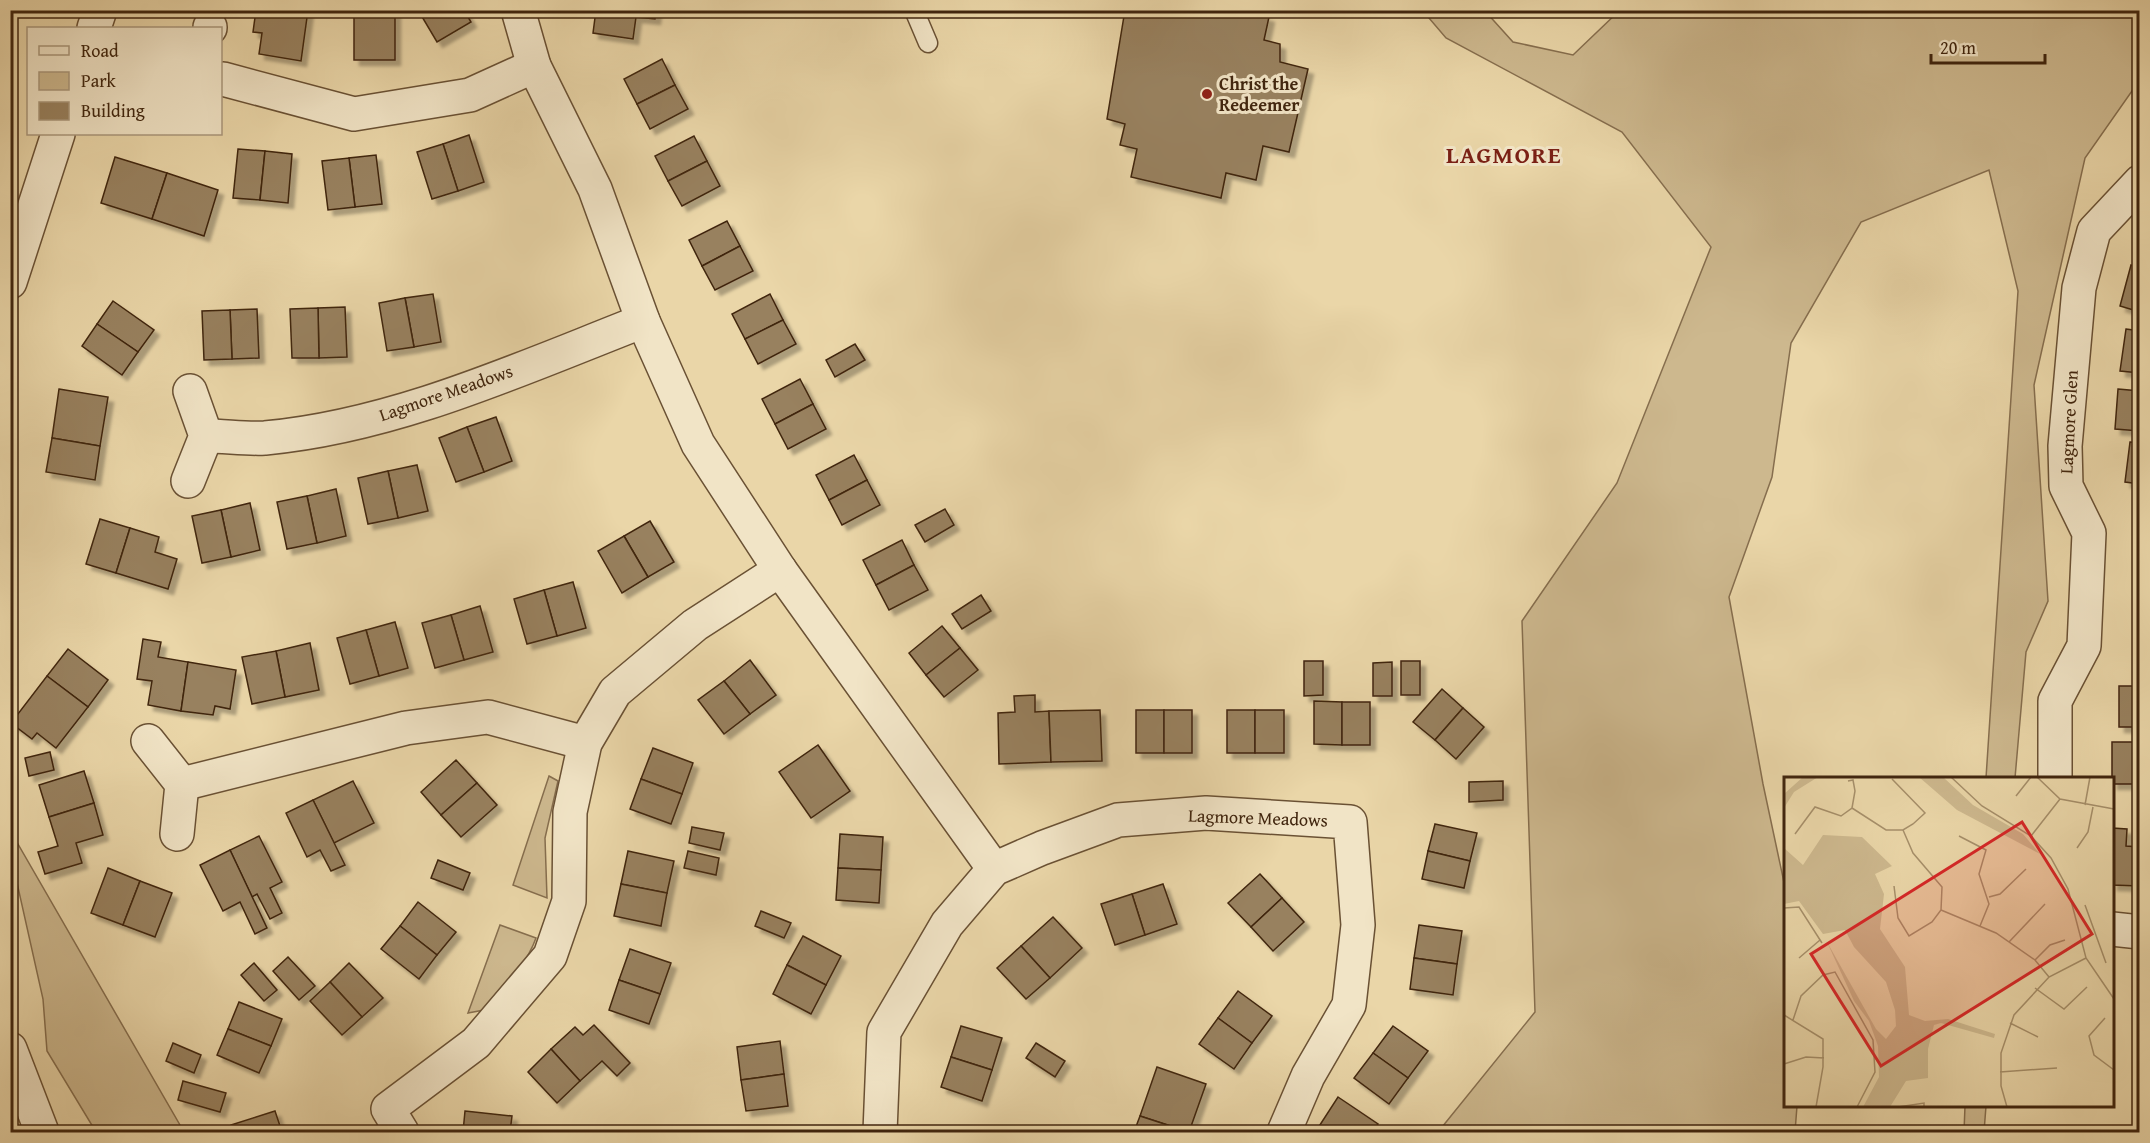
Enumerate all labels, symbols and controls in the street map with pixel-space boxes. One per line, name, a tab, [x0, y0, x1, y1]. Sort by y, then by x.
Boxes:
legend	[27, 27, 222, 135]
scale bar	[1931, 27, 2045, 65]
text: 20 m	[1940, 34, 1976, 61]
text: Road	[81, 37, 119, 64]
text: Park	[81, 67, 117, 94]
place label: Christ the Redeemer	[1219, 70, 1300, 118]
marker: Christ the Redeemer	[1200, 87, 1214, 101]
text: Building	[81, 97, 145, 124]
district label: LAGMORE	[1446, 137, 1562, 172]
street label: Lagmore Meadows	[375, 357, 516, 428]
street label: Lagmore Glen	[2052, 369, 2085, 475]
inset map	[1784, 777, 2114, 1107]
street label: Lagmore Meadows	[1188, 802, 1328, 833]

